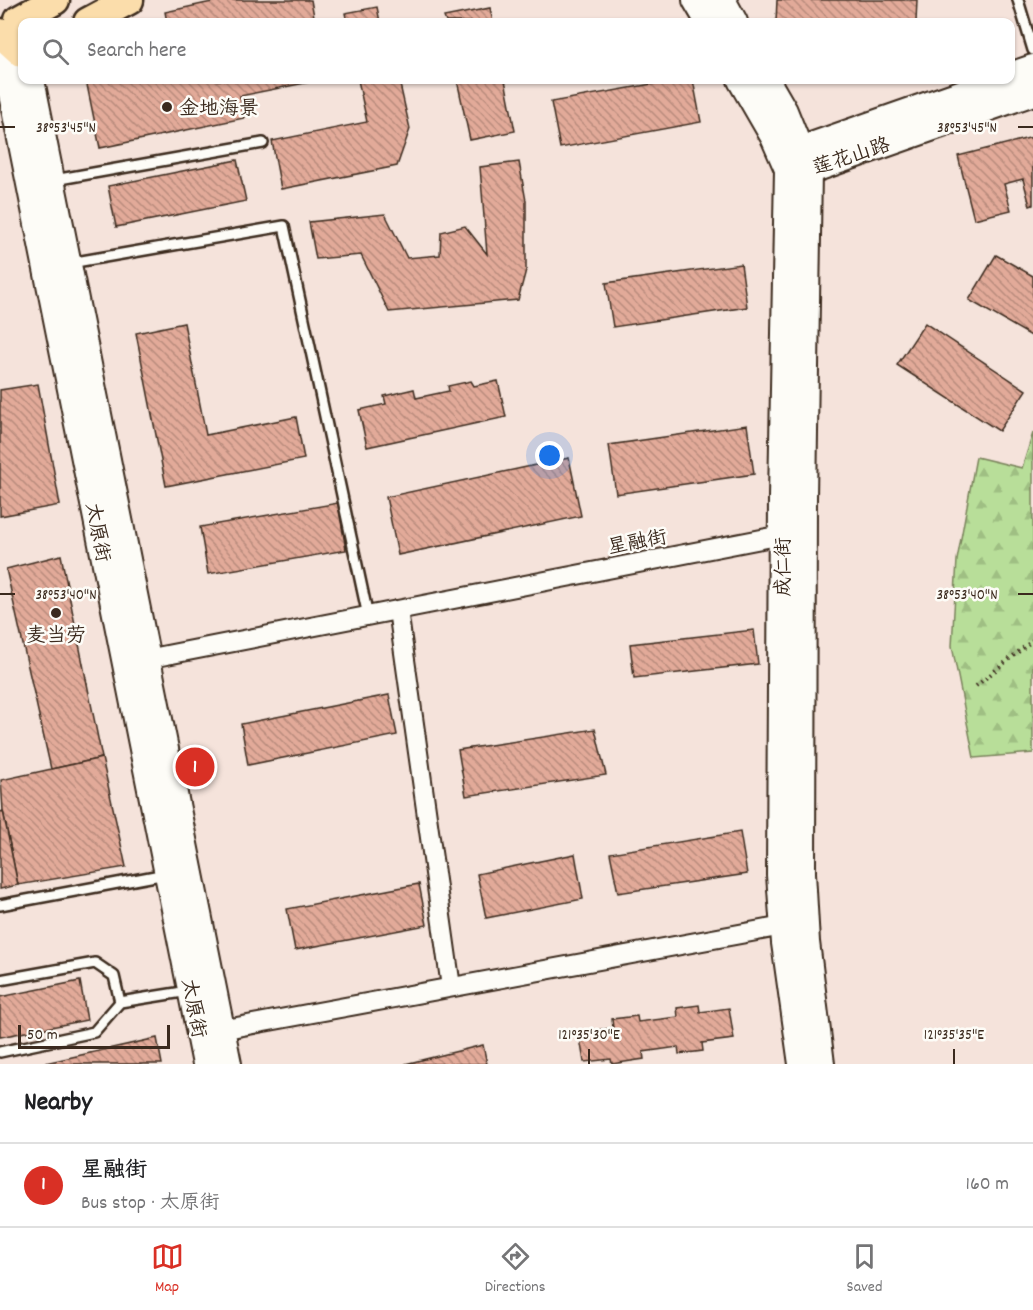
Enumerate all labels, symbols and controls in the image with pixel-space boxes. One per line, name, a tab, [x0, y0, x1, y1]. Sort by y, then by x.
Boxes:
search box	[18, 18, 1015, 84]
icon: search	[39, 35, 72, 68]
text: Search here	[87, 36, 186, 67]
place label: 金地海景	[179, 96, 259, 124]
marker: 金地海景	[160, 100, 174, 114]
text: 38°53'45"N	[36, 118, 96, 140]
text: 38°53'45"N	[937, 118, 997, 140]
street label: 莲花山路	[810, 132, 895, 184]
your location	[535, 441, 564, 470]
street label: 太原街	[77, 500, 116, 565]
street label: 星融街	[605, 524, 670, 563]
street label: 成仁街	[771, 537, 799, 597]
text: 38°53'40"N	[35, 585, 97, 607]
text: 38°53'40"N	[936, 585, 998, 607]
marker: 麦当劳	[49, 606, 63, 620]
place label: 麦当劳	[26, 623, 86, 651]
pin: 1	[176, 744, 214, 789]
street label: 太原街	[173, 976, 212, 1041]
scale bar	[18, 1022, 170, 1050]
text: 50 m	[27, 1024, 58, 1047]
text: 121°35'30"E	[558, 1025, 620, 1047]
text: 121°35'35"E	[924, 1025, 984, 1047]
text: Nearby	[24, 1085, 92, 1122]
text: 星融街	[81, 1156, 147, 1187]
text: 1	[41, 1171, 46, 1199]
text: 160 m	[966, 1171, 1009, 1199]
text: Bus stop · 太原街	[81, 1190, 220, 1218]
tab: Map	[151, 1240, 184, 1299]
tab: Directions	[485, 1240, 545, 1299]
tab: Saved	[847, 1240, 882, 1299]

